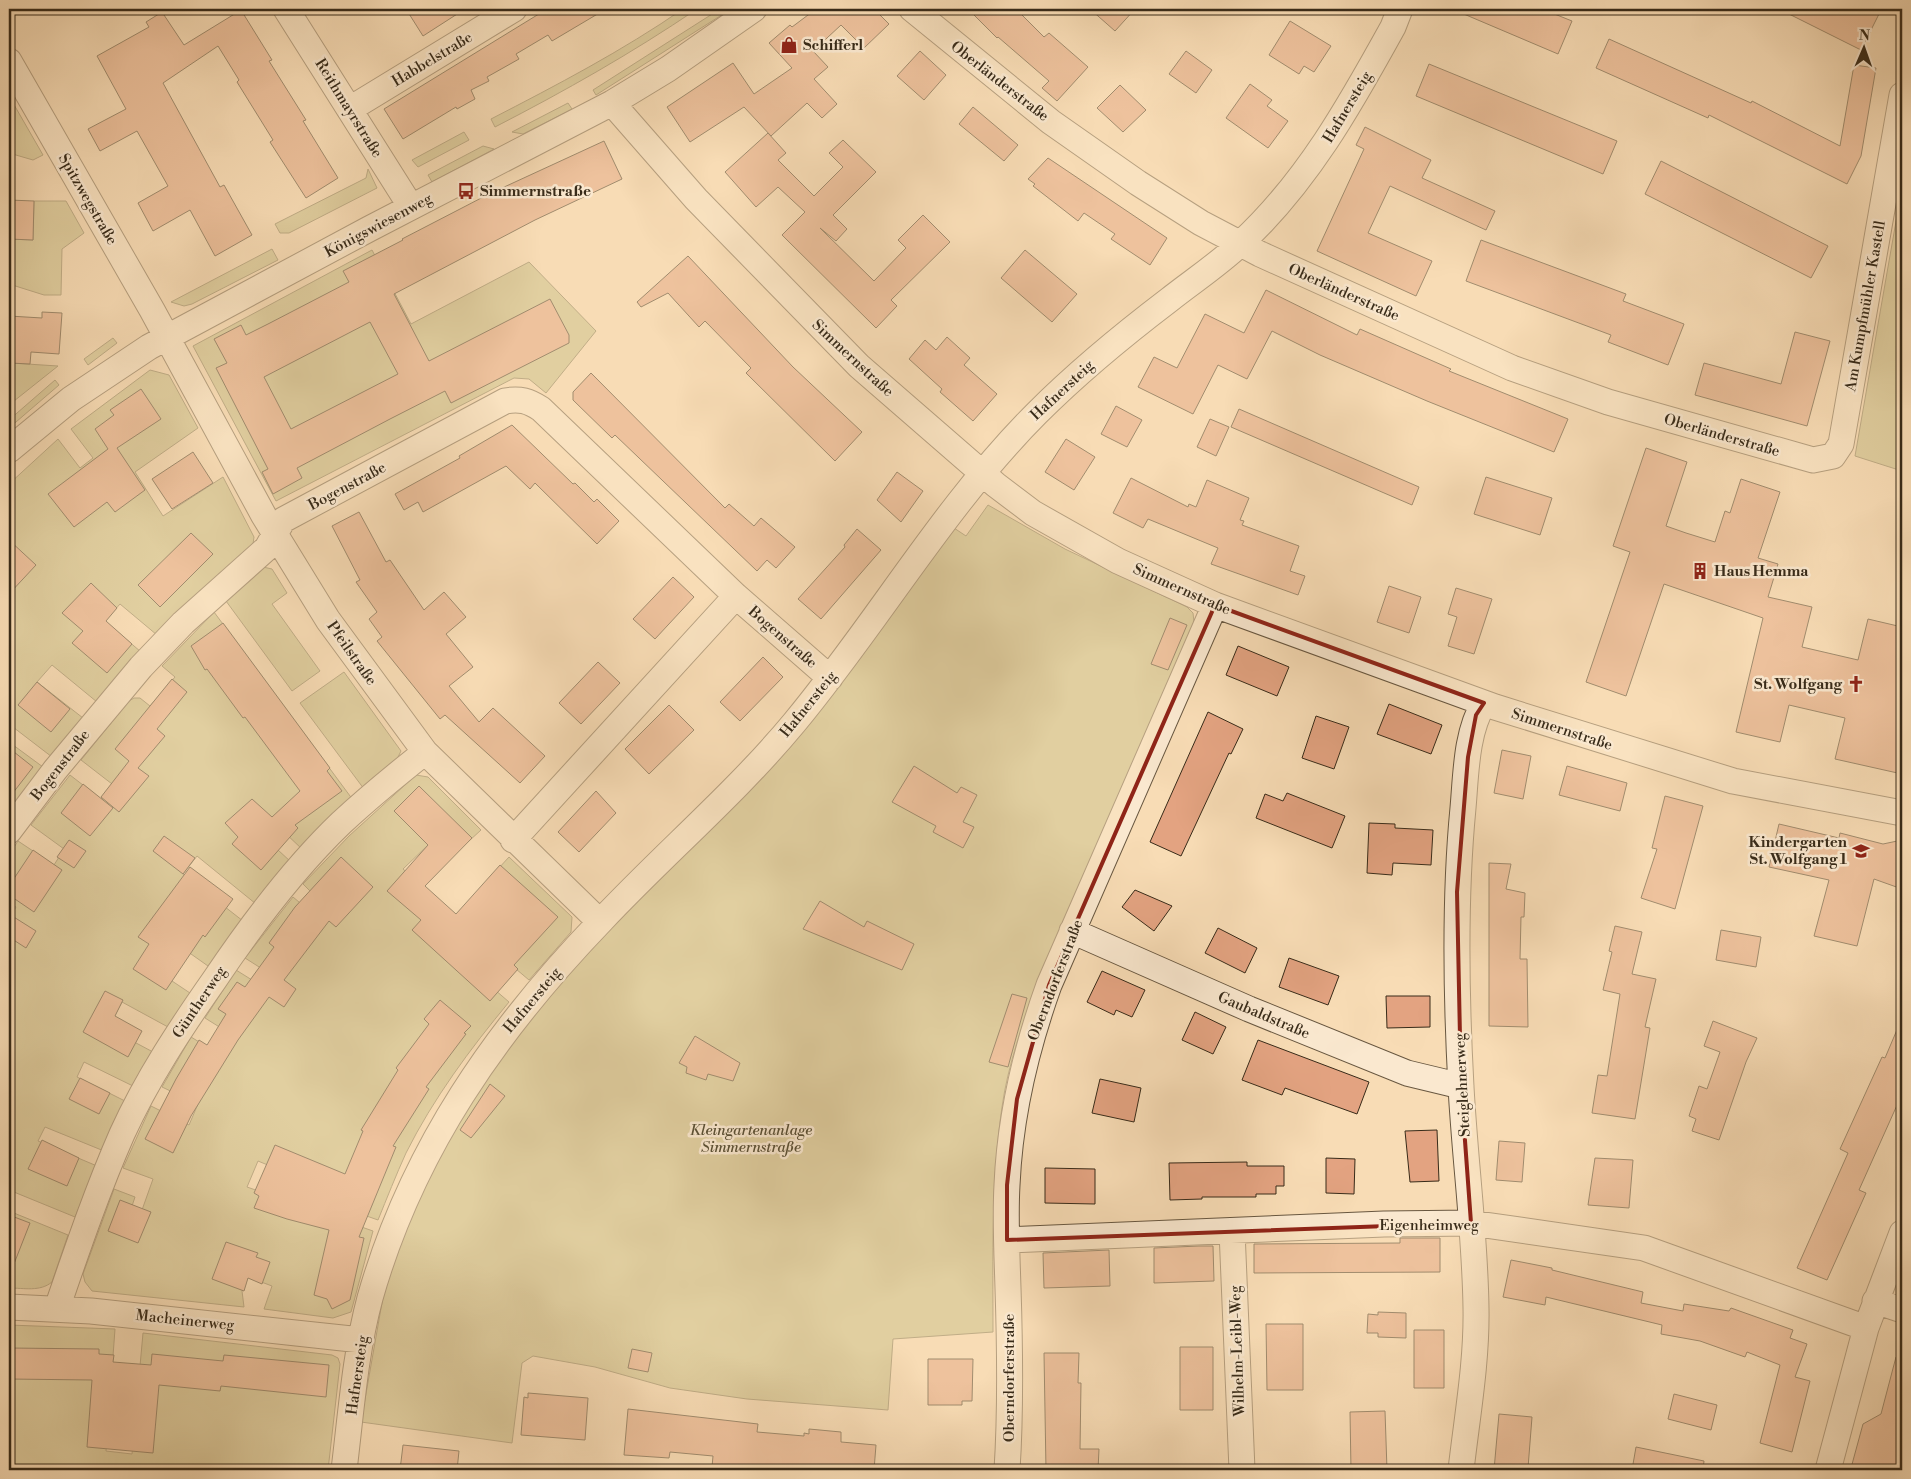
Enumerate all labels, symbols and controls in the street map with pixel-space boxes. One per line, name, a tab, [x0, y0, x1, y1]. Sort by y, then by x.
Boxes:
north arrow	[1838, 22, 1888, 72]
text: N	[1859, 27, 1870, 45]
street label: Habbelstraße	[388, 28, 476, 91]
shop icon: Schifferl	[779, 35, 799, 55]
place label: Schifferl	[803, 36, 863, 55]
street label: Oberländerstraße	[947, 37, 1053, 126]
street label: Reithmayrstraße	[310, 55, 387, 161]
street label: Hafnersteig	[1319, 68, 1376, 147]
street label: Spitzwegstraße	[54, 150, 121, 248]
bus stop icon: Simmernstraße	[456, 181, 476, 201]
place label: Simmernstraße	[480, 182, 591, 201]
street label: Königswiesenweg	[321, 189, 436, 262]
street label: Am Kumpfmühler Kastell	[1841, 219, 1890, 394]
street label: Oberländerstraße	[1285, 259, 1402, 325]
street label: Simmernstraße	[808, 316, 898, 401]
street label: Hafnersteig	[1027, 356, 1098, 425]
street label: Oberländerstraße	[1662, 410, 1782, 461]
street label: Bogenstraße	[304, 458, 389, 515]
street label: Simmernstraße	[1130, 559, 1234, 620]
building icon: Haus Hemma	[1690, 561, 1710, 581]
place label: Haus Hemma	[1714, 562, 1809, 581]
street label: Bogenstraße	[744, 602, 821, 672]
street label: Pfeilstraße	[322, 617, 381, 689]
street label: Hafnersteig	[776, 667, 841, 741]
church icon: St. Wolfgang	[1846, 674, 1866, 694]
place label: St. Wolfgang	[1754, 675, 1843, 694]
street label: Simmernstraße	[1509, 704, 1615, 755]
street label: Bogenstraße	[26, 726, 94, 805]
place label: Kindergarten St. Wolfgang 1	[1749, 833, 1848, 869]
school or university icon: Kindergarten St. Wolfgang 1	[1851, 841, 1871, 861]
street label: Oberndorferstraße	[1024, 917, 1087, 1044]
street label: Güntherweg	[168, 962, 231, 1042]
street label: Hafnersteig	[499, 963, 566, 1037]
street label: Gaubaldstraße	[1215, 988, 1313, 1043]
street label: Steiglehnerweg	[1450, 1032, 1475, 1138]
park label: Kleingartenanlage Simmernstraße	[690, 1121, 812, 1157]
street label: Eigenheimweg	[1379, 1216, 1479, 1235]
street label: Wilhelm-Leibl-Weg	[1226, 1285, 1249, 1418]
street label: Macheinerweg	[135, 1306, 235, 1335]
street label: Oberndorferstraße	[1000, 1314, 1019, 1442]
street label: Hafnersteig	[343, 1334, 373, 1416]

